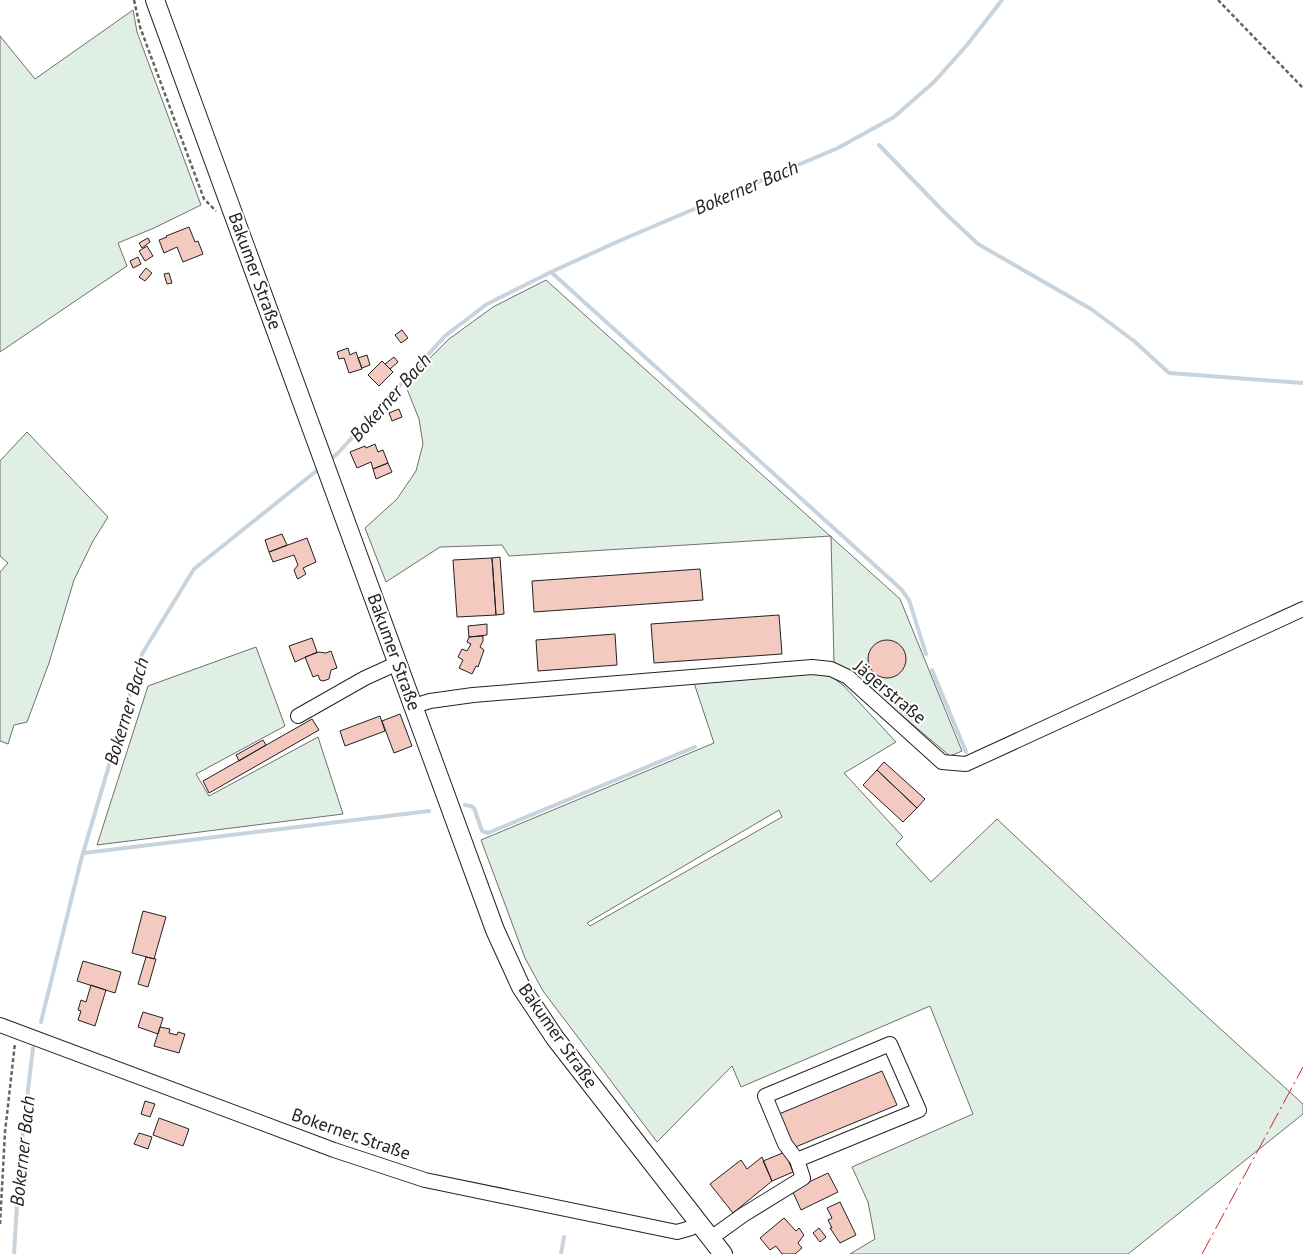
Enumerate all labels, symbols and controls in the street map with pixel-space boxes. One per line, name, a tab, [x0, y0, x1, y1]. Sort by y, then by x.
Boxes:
water label: Bokerner Bach	[690, 154, 802, 220]
street label: Bakumer Straße	[224, 209, 287, 333]
water label: Bokerner Bach	[344, 348, 436, 446]
street label: Bakumer Straße	[363, 590, 426, 714]
water label: Bokerner Bach	[98, 654, 154, 768]
street label: Jägerstraße	[849, 654, 931, 729]
street label: Bakumer Straße	[514, 979, 603, 1093]
water label: Bokerner Bach	[4, 1095, 40, 1207]
street label: Bokerner Straße	[289, 1102, 414, 1165]

